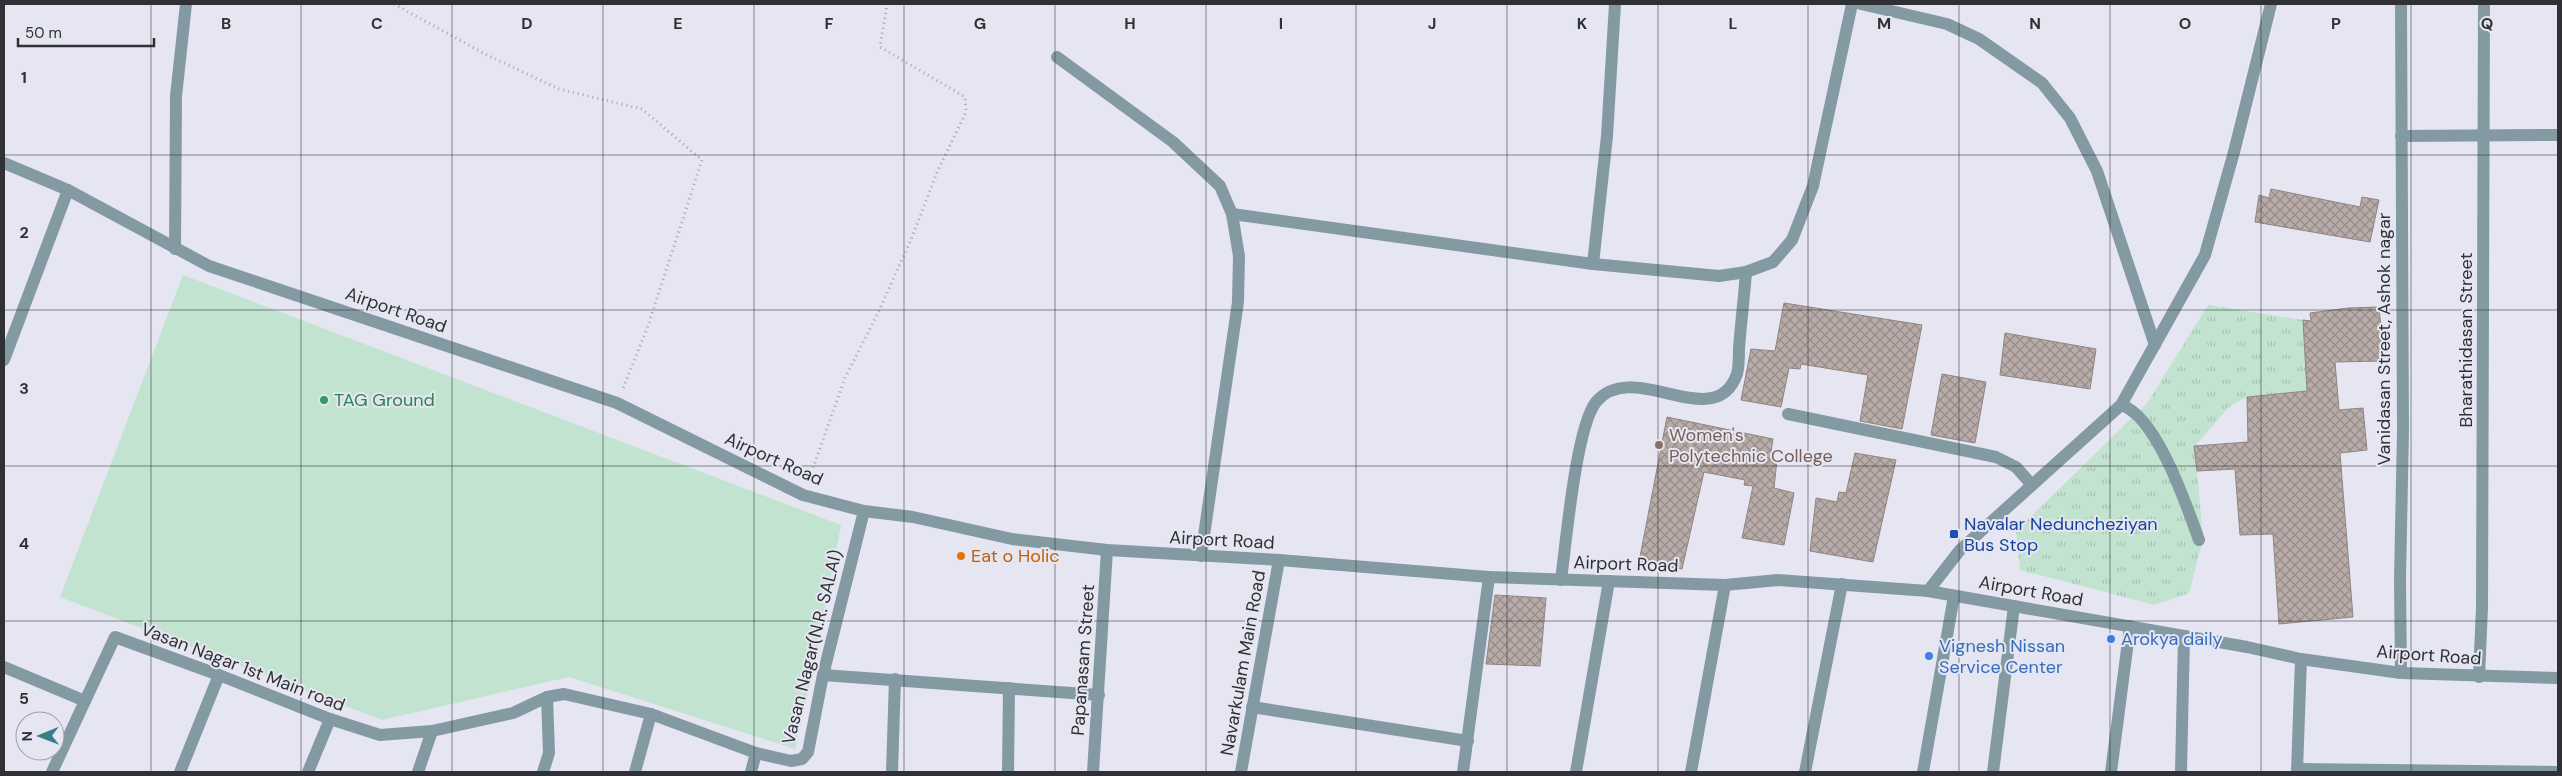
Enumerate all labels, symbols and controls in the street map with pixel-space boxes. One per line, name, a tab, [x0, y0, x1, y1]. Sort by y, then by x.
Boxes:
text: B	[221, 13, 231, 34]
text: C	[371, 13, 383, 34]
text: D	[521, 13, 533, 34]
text: E	[673, 13, 683, 34]
text: F	[825, 13, 834, 34]
text: G	[974, 13, 986, 34]
text: H	[1124, 13, 1136, 34]
text: I	[1279, 13, 1283, 34]
text: J	[1428, 13, 1436, 34]
text: K	[1577, 13, 1588, 34]
text: L	[1729, 13, 1738, 34]
text: M	[1877, 13, 1891, 34]
text: N	[2029, 13, 2041, 34]
text: O	[2179, 13, 2191, 34]
text: P	[2331, 13, 2341, 34]
text: Q	[2481, 13, 2493, 34]
scale bar	[18, 15, 154, 47]
text: 50 m	[25, 23, 62, 43]
text: 1	[21, 67, 27, 88]
street label: Vanidasan Street, Ashok nagar	[2372, 212, 2396, 466]
text: 2	[19, 222, 29, 243]
street label: Bharathidasan Street	[2454, 253, 2478, 427]
street label: Airport Road	[342, 282, 450, 338]
text: 3	[19, 378, 29, 399]
place label: TAG Ground	[334, 388, 435, 412]
marker: TAG Ground	[318, 394, 330, 406]
place label: Women's Polytechnic College	[1669, 423, 1833, 468]
street label: Airport Road	[721, 427, 827, 491]
marker: Women's Polytechnic College	[1653, 439, 1665, 451]
place label: Navalar Neduncheziyan Bus Stop	[1964, 512, 2158, 557]
street label: Airport Road	[1169, 525, 1275, 555]
marker: Navalar Neduncheziyan Bus Stop	[1948, 528, 1960, 540]
text: 4	[19, 533, 29, 554]
place label: Eat o Holic	[971, 544, 1060, 568]
street label: Vasan Nagar(N.R. SALAI)	[776, 547, 848, 747]
marker: Eat o Holic	[955, 550, 967, 562]
street label: Airport Road	[1573, 550, 1679, 578]
street label: Navarkulam Main Road	[1215, 569, 1271, 757]
street label: Airport Road	[1977, 570, 2085, 612]
street label: Papanasam Street	[1066, 584, 1100, 736]
street label: Vasan Nagar 1st Main road	[137, 617, 349, 717]
place label: Arokya daily	[2121, 627, 2222, 651]
marker: Arokya daily	[2105, 633, 2117, 645]
place label: Vignesh Nissan Service Center	[1939, 634, 2065, 679]
street label: Airport Road	[2376, 639, 2482, 671]
marker: Vignesh Nissan Service Center	[1923, 650, 1935, 662]
text: 5	[19, 688, 29, 709]
north arrow	[15, 711, 65, 761]
text: N	[18, 731, 36, 741]

